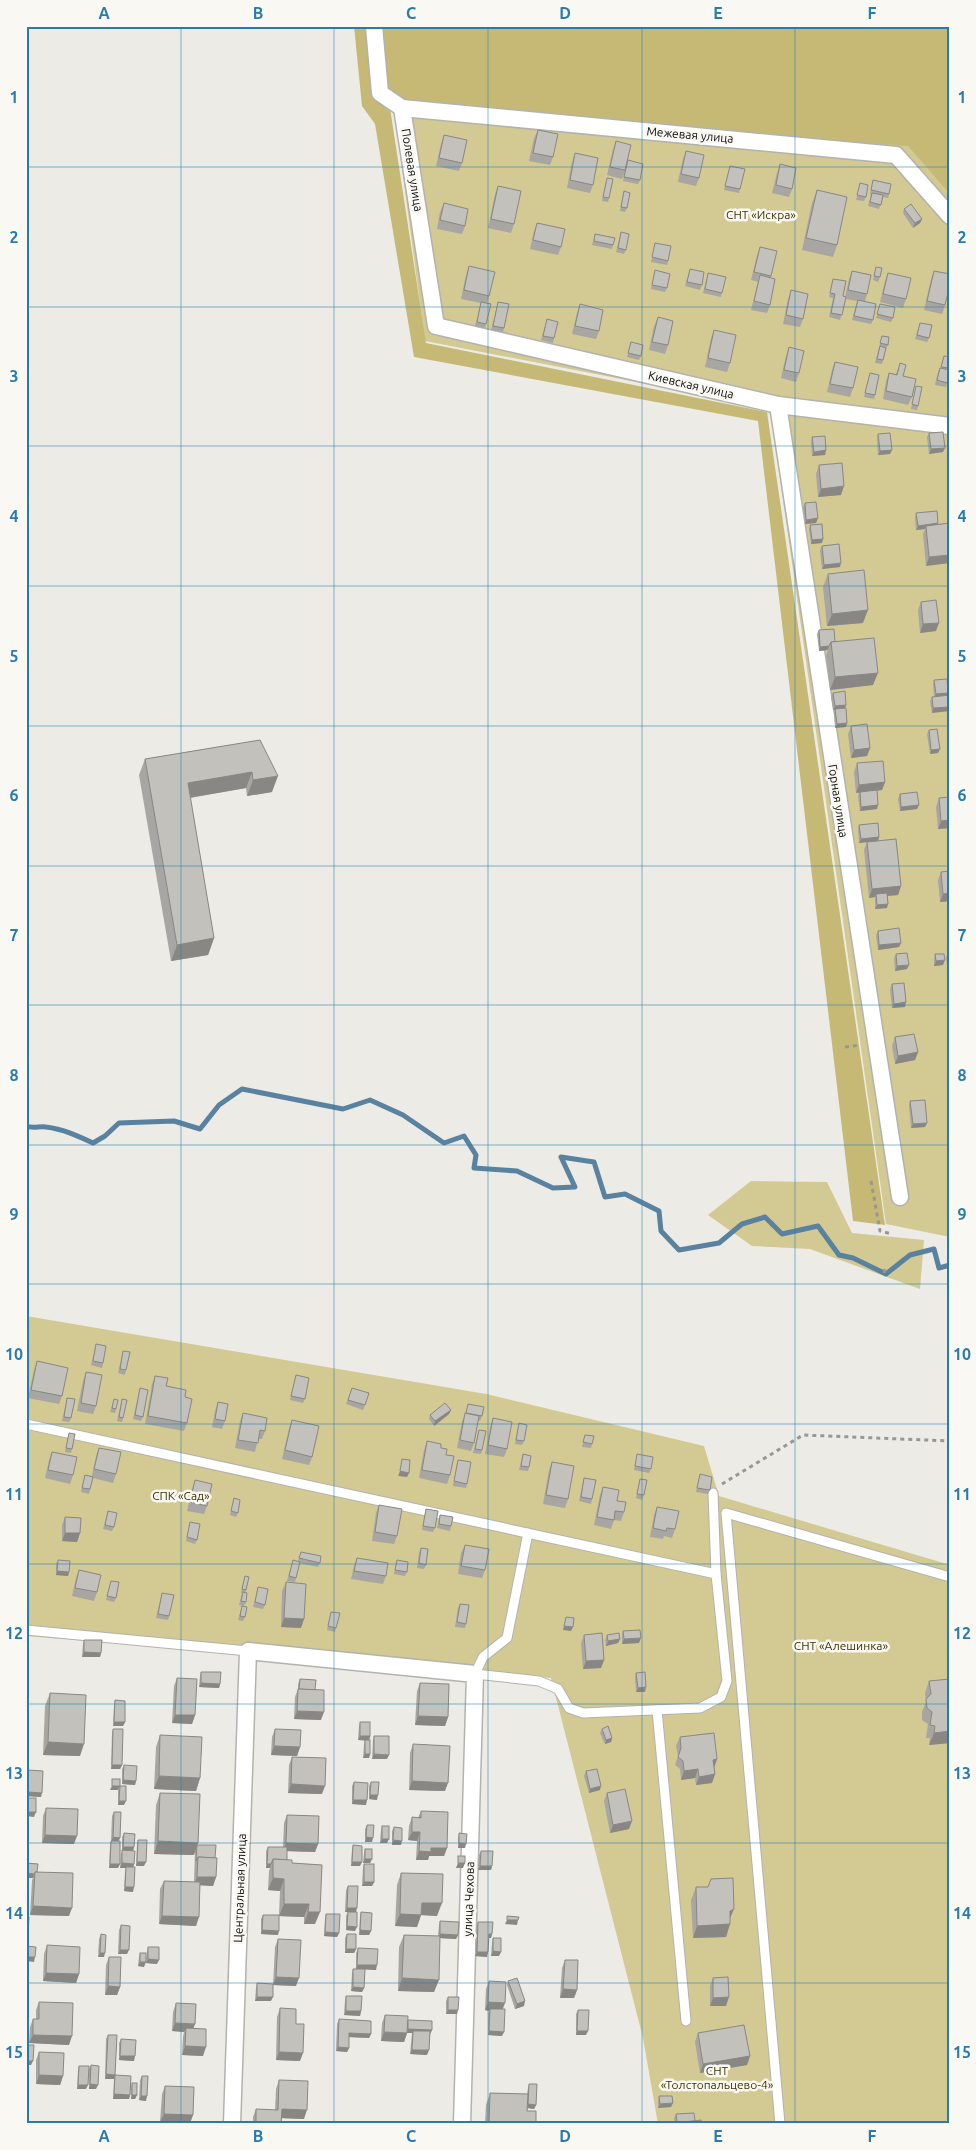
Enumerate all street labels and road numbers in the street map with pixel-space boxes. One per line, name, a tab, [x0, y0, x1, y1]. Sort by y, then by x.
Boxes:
street label: Межевая улица	[646, 124, 734, 145]
street label: Полевая улица	[400, 128, 425, 212]
street label: Киевская улица	[647, 368, 735, 401]
street label: Горная улица	[826, 763, 851, 838]
street label: Центральная улица	[231, 1833, 248, 1943]
street label: улица Чехова	[461, 1861, 476, 1937]

